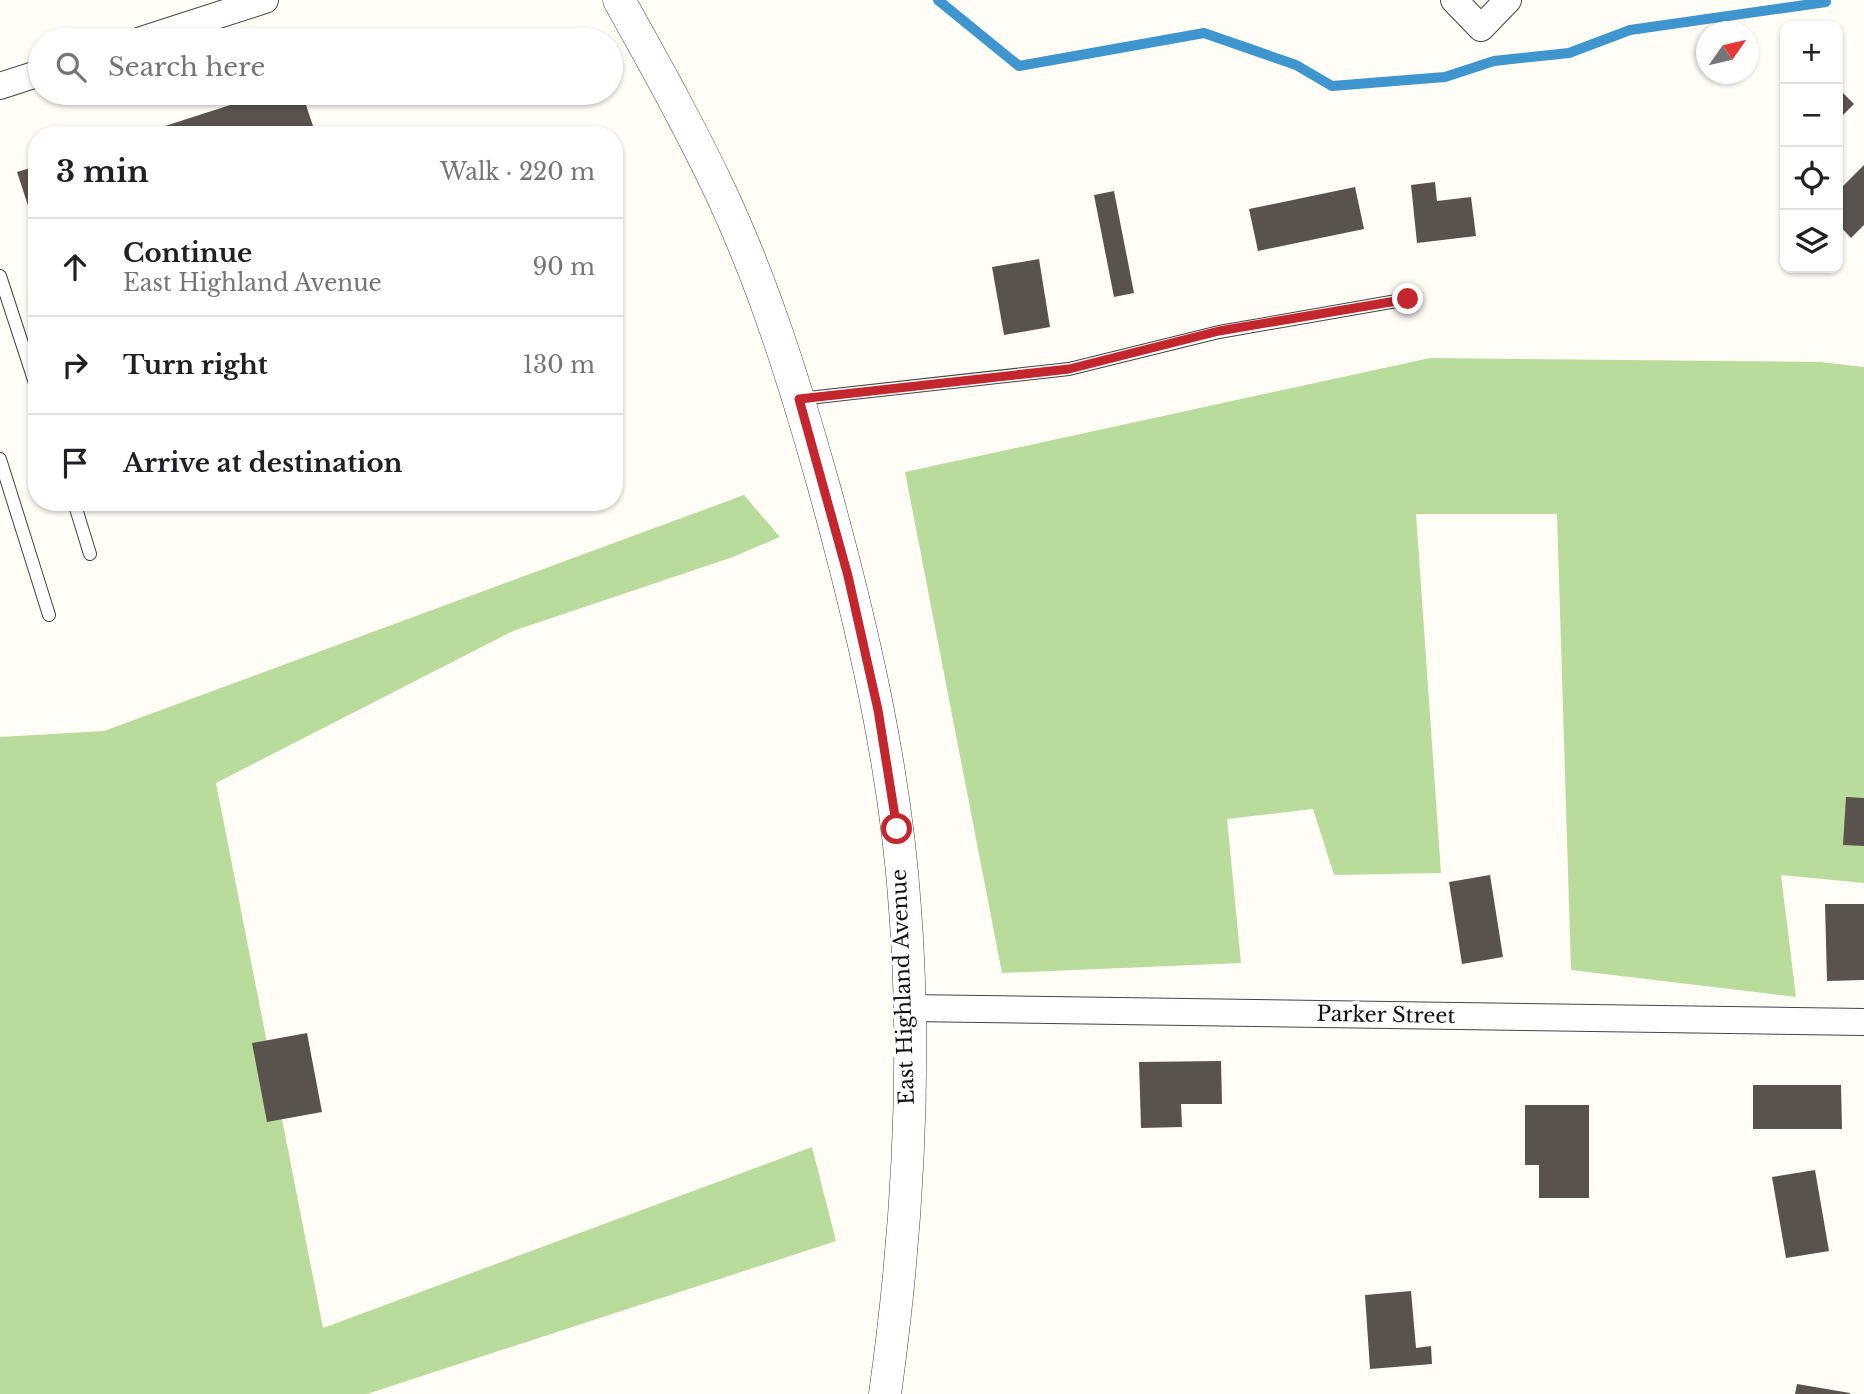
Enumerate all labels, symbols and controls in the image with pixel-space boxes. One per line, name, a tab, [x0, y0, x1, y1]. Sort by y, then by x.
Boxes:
north arrow	[1696, 21, 1759, 84]
map controls	[1780, 21, 1843, 273]
button: +	[1780, 21, 1843, 84]
search box	[28, 28, 623, 105]
icon: search	[52, 48, 90, 86]
text: Search here	[108, 51, 265, 83]
button: −	[1780, 84, 1843, 147]
button: locate	[1780, 147, 1843, 210]
text: 3 min	[56, 153, 149, 190]
text: Walk · 220 m	[440, 158, 595, 186]
button: layers	[1780, 210, 1843, 273]
text: Continue	[123, 237, 252, 269]
icon: ahead	[56, 248, 94, 286]
text: 90 m	[533, 253, 595, 281]
text: East Highland Avenue	[123, 269, 382, 297]
route end	[1392, 283, 1423, 314]
icon: right	[56, 346, 94, 384]
text: Turn right	[123, 349, 268, 381]
text: 130 m	[523, 351, 595, 379]
icon: arrive	[56, 444, 94, 482]
text: Arrive at destination	[123, 447, 403, 479]
route start	[881, 813, 912, 844]
street label: East Highland Avenue	[886, 868, 920, 1106]
street label: Parker Street	[1316, 1001, 1456, 1029]

